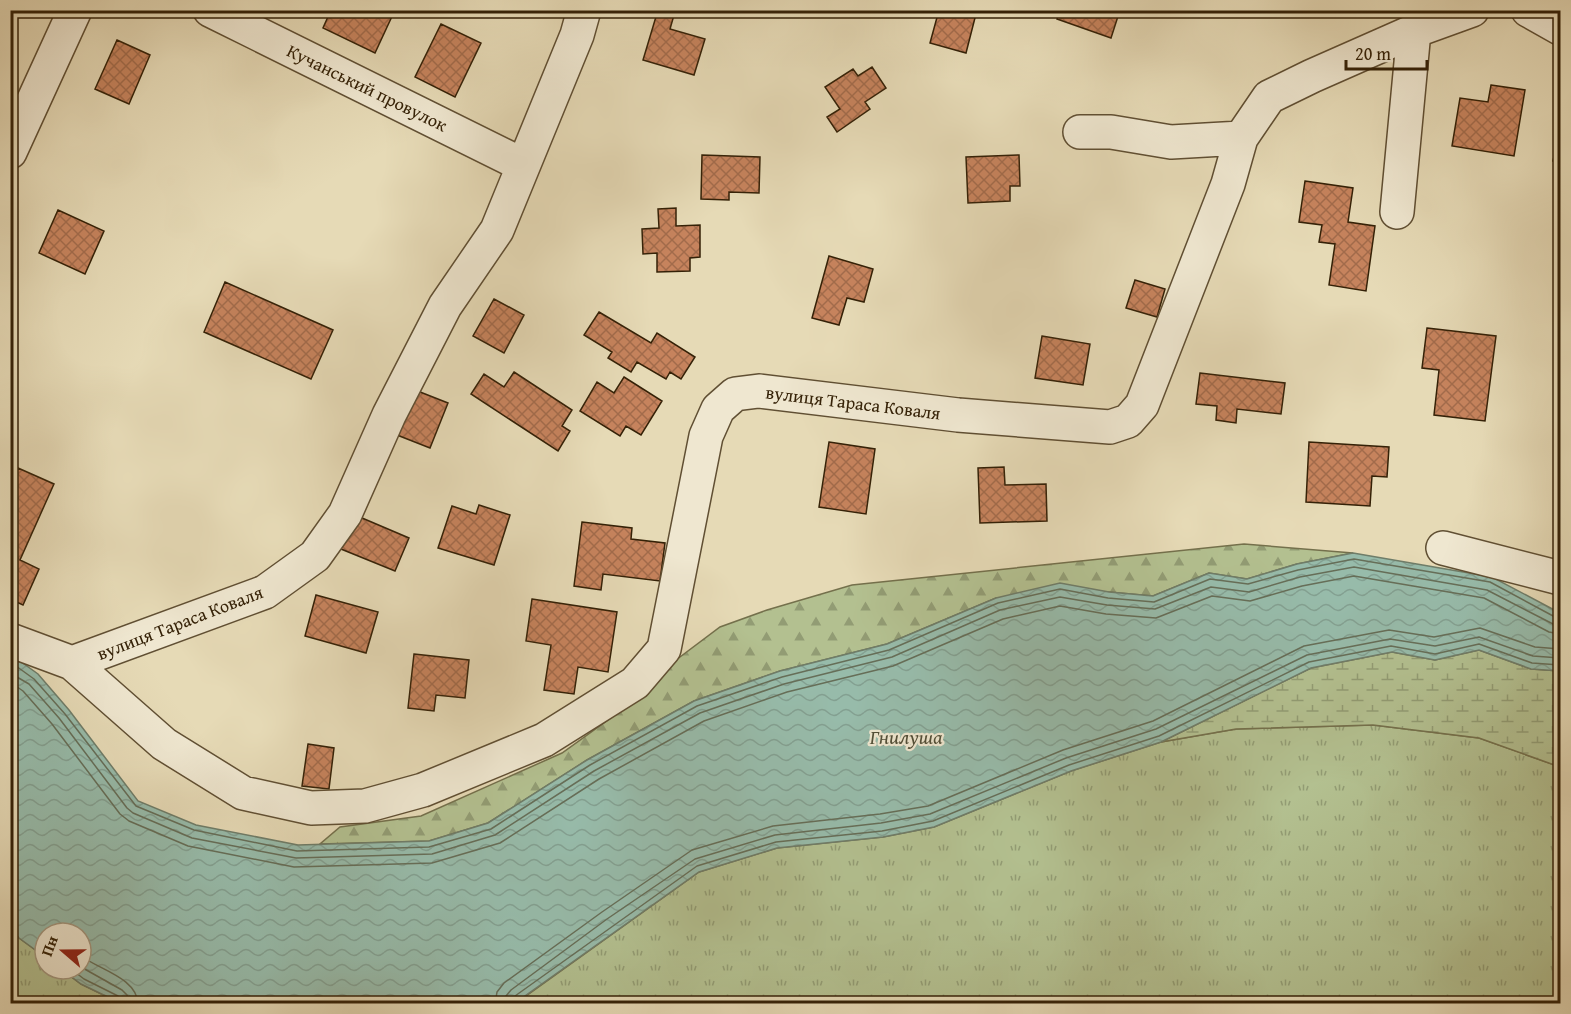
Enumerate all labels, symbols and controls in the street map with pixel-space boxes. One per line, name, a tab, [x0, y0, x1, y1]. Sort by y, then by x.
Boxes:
scale bar	[1346, 33, 1427, 71]
street label: Кучанський провулок	[282, 37, 453, 138]
text: 20 m	[1355, 40, 1391, 67]
street label: вулиця Тараса Коваля	[764, 378, 942, 427]
street label: вулиця Тараса Коваля	[93, 578, 267, 667]
water label: Гнилуша	[869, 722, 943, 751]
north arrow	[33, 921, 93, 981]
text: Пн	[34, 932, 64, 960]

